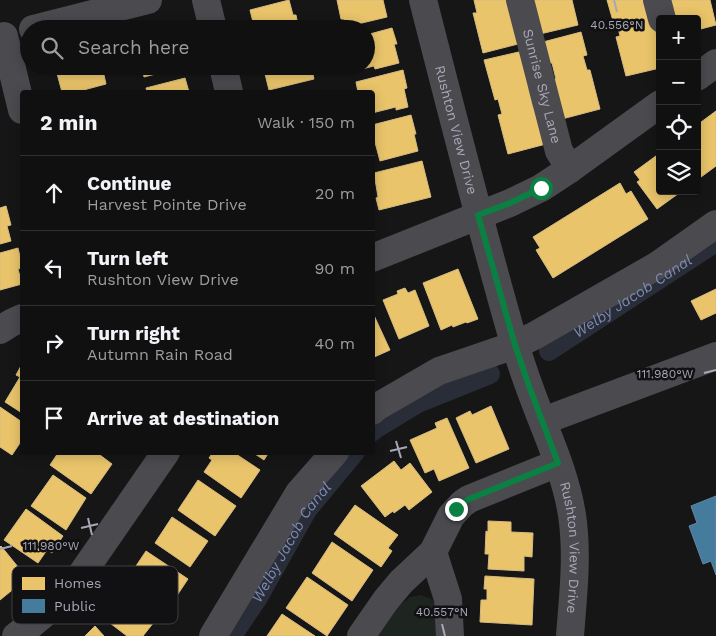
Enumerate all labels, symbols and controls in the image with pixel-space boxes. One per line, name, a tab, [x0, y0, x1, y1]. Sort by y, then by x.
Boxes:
map controls	[656, 15, 701, 195]
button: +	[656, 15, 701, 60]
text: 40.556°N	[590, 18, 644, 32]
search box	[20, 20, 375, 75]
street label: Sunrise Sky Lane	[520, 27, 565, 145]
icon: search	[38, 34, 66, 62]
text: Search here	[78, 36, 189, 59]
button: −	[656, 60, 701, 105]
street label: Rushton View Drive	[432, 64, 481, 196]
button: locate	[656, 105, 701, 150]
text: 2 min	[40, 110, 97, 135]
text: Walk · 150 m	[257, 113, 355, 132]
button: layers	[656, 150, 701, 195]
text: Continue	[87, 172, 171, 195]
route start	[530, 177, 553, 200]
icon: ahead	[40, 179, 68, 207]
text: 20 m	[315, 184, 355, 203]
text: Harvest Pointe Drive	[87, 195, 247, 214]
text: Turn left	[87, 247, 168, 270]
water label: Welby Jacob Canal	[570, 251, 696, 342]
icon: left	[40, 254, 68, 282]
text: 90 m	[314, 259, 355, 278]
text: Rushton View Drive	[87, 270, 239, 289]
text: Turn right	[87, 322, 180, 345]
icon: right	[40, 329, 68, 357]
text: 40 m	[315, 334, 355, 353]
text: Autumn Rain Road	[87, 345, 233, 364]
text: 111.980°W	[637, 367, 694, 381]
icon: arrive	[40, 404, 68, 432]
text: Arrive at destination	[87, 407, 279, 430]
water label: Welby Jacob Canal	[248, 478, 335, 606]
street label: Rushton View Drive	[557, 480, 583, 614]
route end	[445, 498, 468, 521]
text: 111.980°W	[23, 539, 80, 553]
legend	[12, 566, 178, 624]
text: Homes	[54, 575, 101, 591]
text: Public	[54, 598, 96, 614]
text: 40.557°N	[416, 605, 468, 619]

